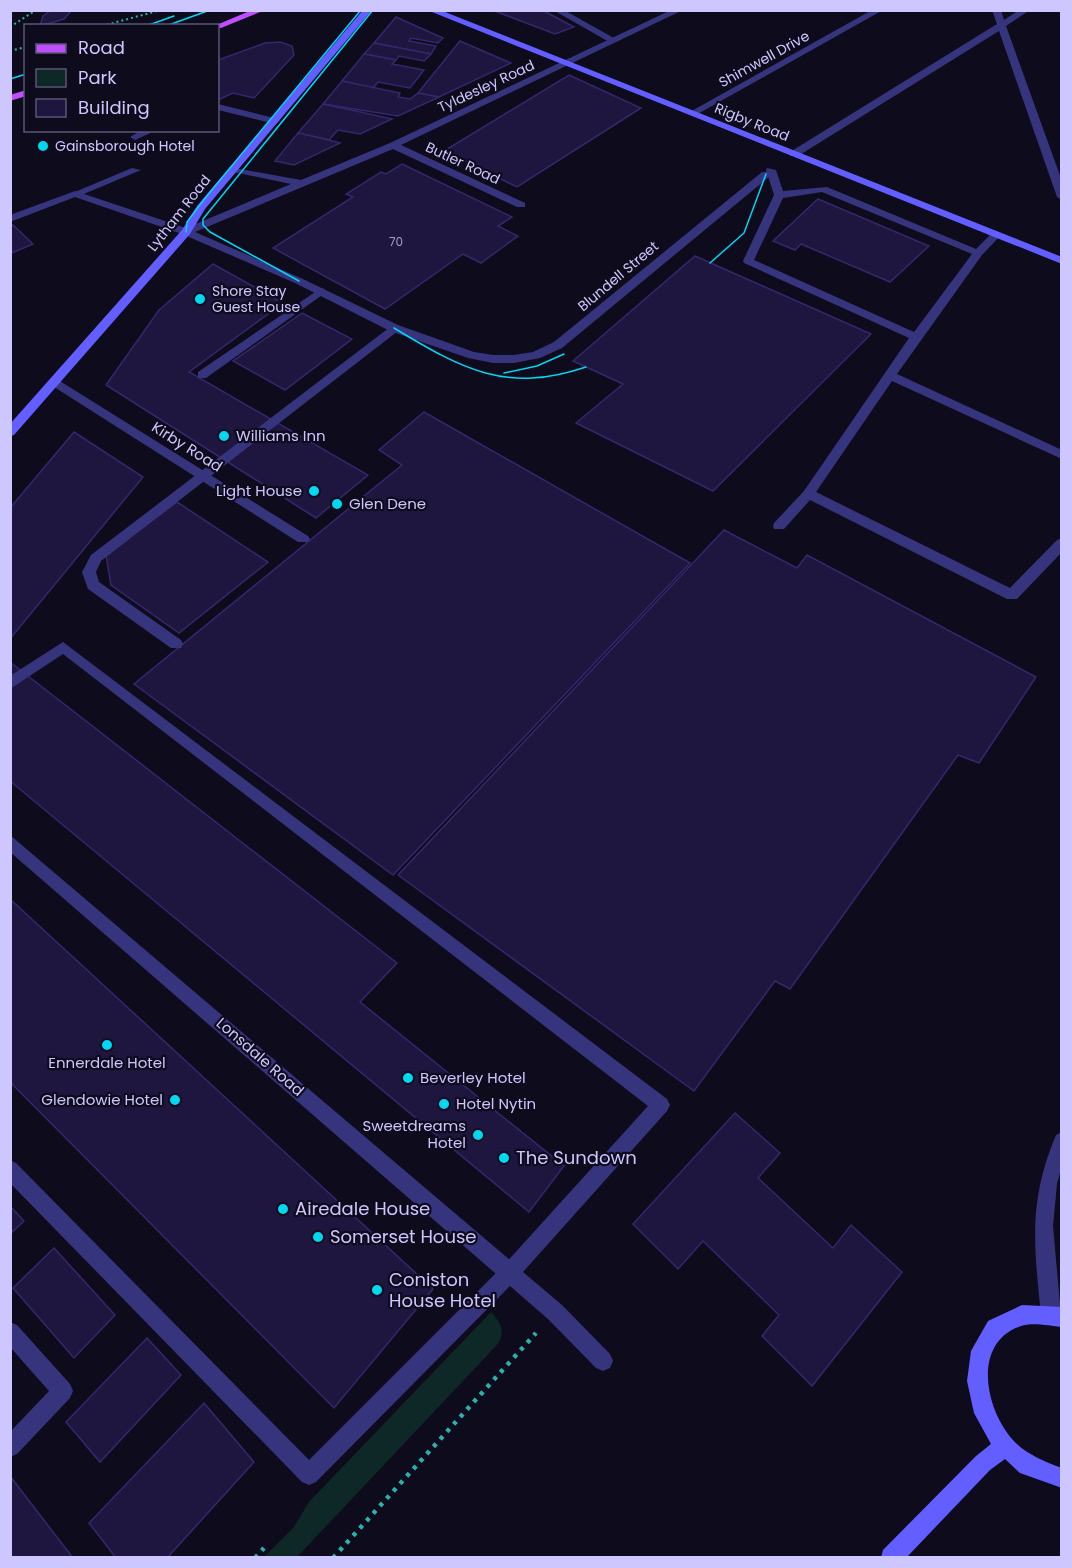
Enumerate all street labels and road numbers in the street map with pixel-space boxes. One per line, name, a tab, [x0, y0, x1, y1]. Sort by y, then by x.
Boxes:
street label: Shimwell Drive	[715, 26, 813, 92]
street label: Tyldesley Road	[434, 55, 538, 117]
street label: Rigby Road	[712, 98, 792, 146]
street label: Butler Road	[422, 137, 504, 189]
street label: Lytham Road	[143, 171, 215, 255]
street label: Blundell Street	[573, 236, 663, 316]
street label: Kirby Road	[148, 417, 227, 477]
street label: Lonsdale Road	[212, 1013, 309, 1101]

